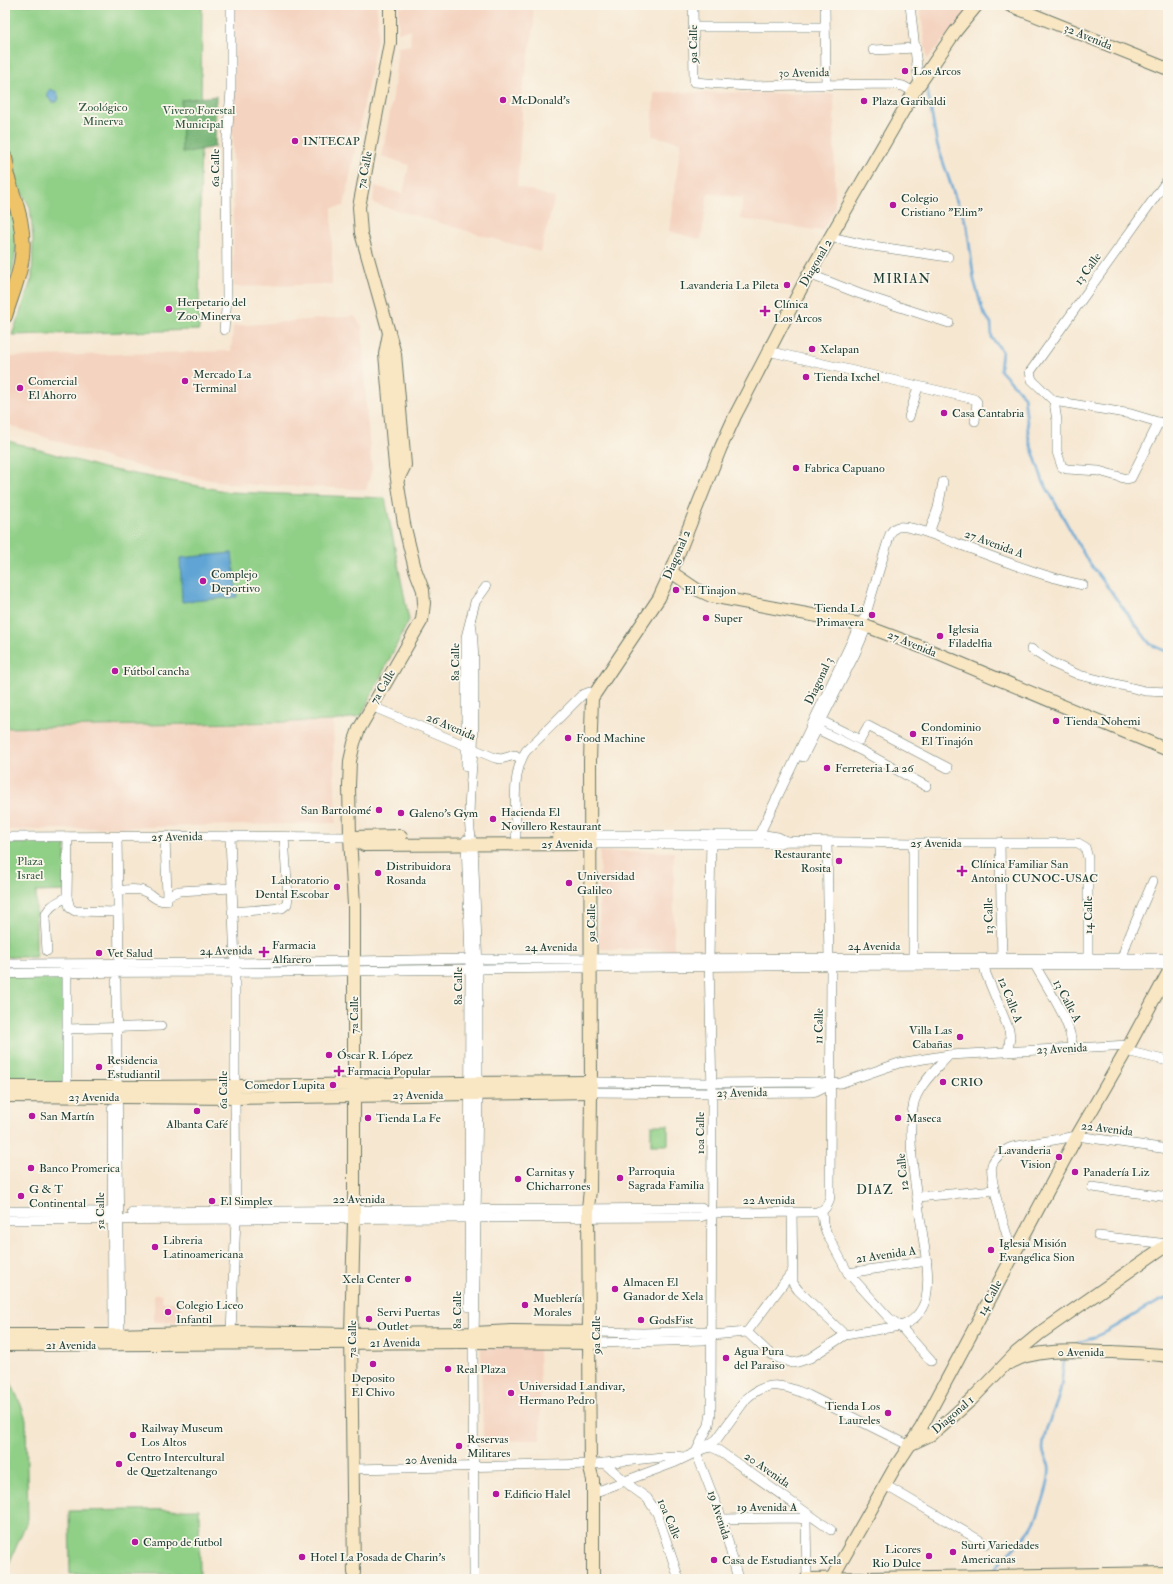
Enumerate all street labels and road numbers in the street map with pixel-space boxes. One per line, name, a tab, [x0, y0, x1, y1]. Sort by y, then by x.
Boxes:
street label: 32 Avenida	[1062, 21, 1115, 54]
street label: 9a Calle	[686, 25, 701, 64]
street label: 30 Avenida	[778, 65, 831, 81]
street label: 6a Calle	[208, 149, 223, 187]
street label: 7a Calle	[354, 150, 376, 190]
street label: Diagonal 2	[796, 237, 836, 289]
street label: 13 Calle	[1071, 250, 1105, 288]
street label: 27 Avenida A	[962, 526, 1026, 562]
street label: Diagonal 2	[660, 528, 694, 582]
street label: 27 Avenida	[885, 627, 940, 661]
street label: 8a Calle	[448, 643, 463, 681]
street label: Diagonal 3	[801, 655, 837, 707]
street label: 7a Calle	[367, 667, 399, 707]
street label: 26 Avenida	[424, 710, 479, 745]
street label: 25 Avenida	[151, 829, 204, 845]
street label: 25 Avenida	[910, 836, 963, 851]
street label: 25 Avenida	[541, 837, 594, 852]
street label: 14 Calle	[1081, 896, 1096, 934]
street label: 13 Calle	[981, 898, 997, 934]
street label: 9a Calle	[584, 904, 599, 943]
street label: 24 Avenida	[848, 939, 901, 954]
street label: 24 Avenida	[525, 940, 578, 955]
street label: 24 Avenida	[200, 943, 254, 959]
street label: 8a Calle	[451, 967, 466, 1005]
street label: 12 Calle A	[994, 975, 1026, 1025]
street label: 13 Calle A	[1049, 977, 1085, 1025]
street label: 7a Calle	[347, 996, 362, 1034]
street label: 11 Calle	[811, 1008, 827, 1044]
street label: 23 Avenida	[1036, 1040, 1089, 1058]
street label: 6a Calle	[216, 1071, 231, 1109]
street label: 23 Avenida	[716, 1085, 769, 1101]
street label: 23 Avenida	[393, 1088, 444, 1103]
street label: 23 Avenida	[69, 1090, 120, 1105]
street label: 10a Calle	[693, 1112, 708, 1154]
street label: 22 Avenida	[1080, 1118, 1135, 1140]
street label: 12 Calle	[894, 1152, 912, 1192]
street label: 5a Calle	[93, 1192, 108, 1230]
street label: 22 Avenida	[333, 1192, 386, 1207]
street label: 22 Avenida	[743, 1193, 796, 1208]
street label: 21 Avenida A	[855, 1243, 917, 1267]
street label: 14 Calle	[974, 1278, 1006, 1318]
street label: 8a Calle	[450, 1291, 465, 1329]
street label: 9a Calle	[589, 1316, 604, 1355]
street label: 7a Calle	[345, 1320, 360, 1358]
street label: 21 Avenida	[370, 1335, 421, 1351]
street label: 21 Avenida	[46, 1338, 97, 1353]
street label: 0 Avenida	[1058, 1345, 1105, 1360]
street label: Diagonal 1	[929, 1393, 977, 1437]
street label: 20 Avenida	[741, 1449, 794, 1492]
street label: 20 Avenida	[405, 1452, 458, 1468]
street label: 19 Avenida	[704, 1489, 734, 1542]
street label: 10a Calle	[654, 1496, 684, 1542]
street label: 19 Avenida A	[737, 1500, 798, 1515]

